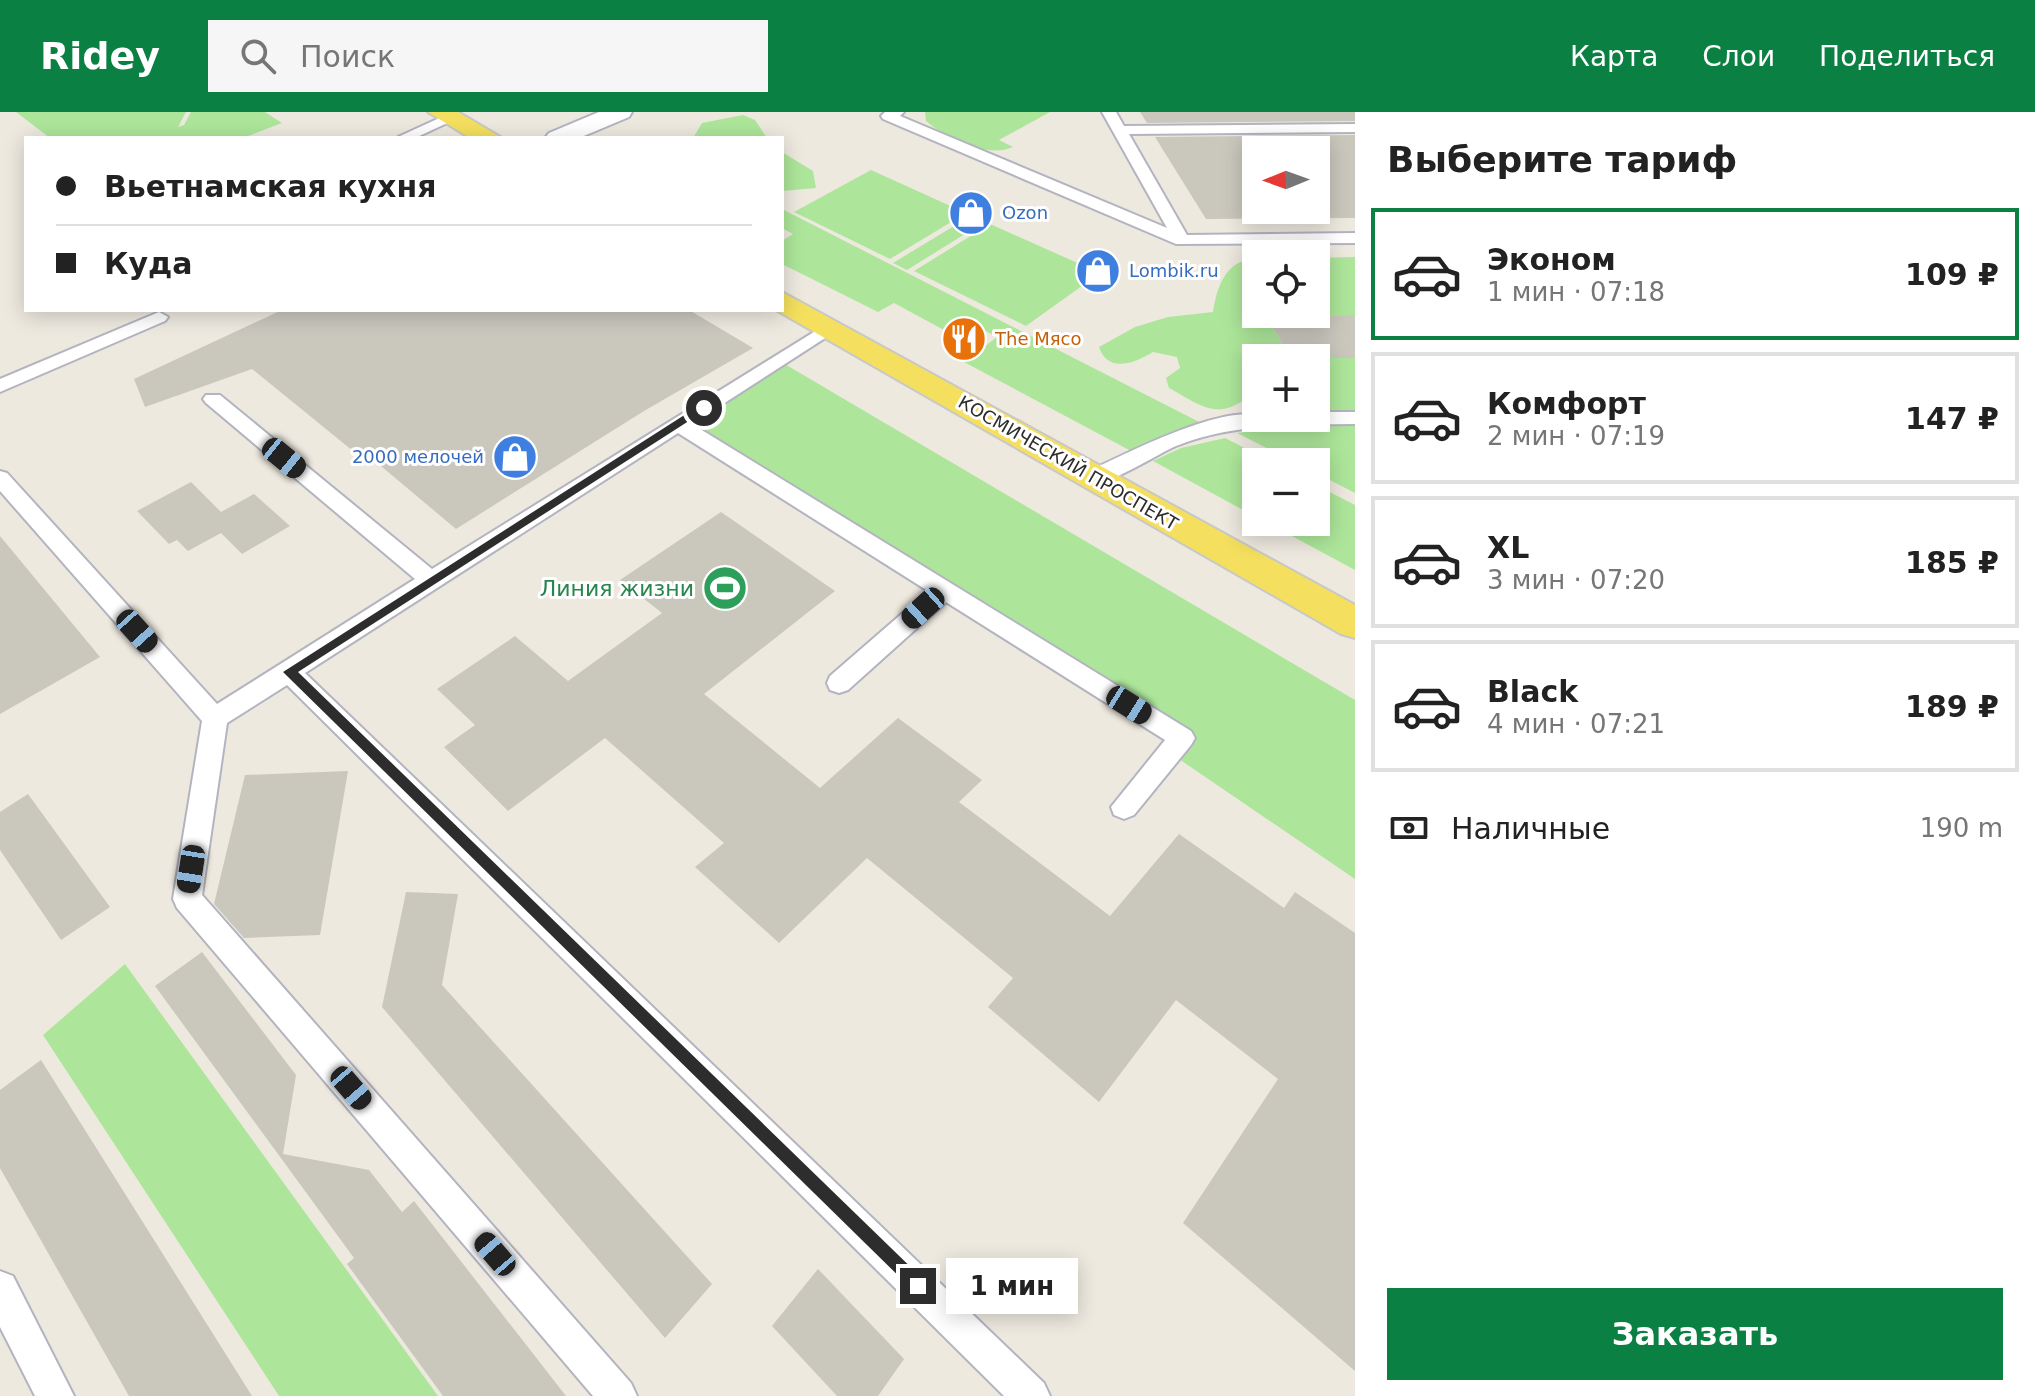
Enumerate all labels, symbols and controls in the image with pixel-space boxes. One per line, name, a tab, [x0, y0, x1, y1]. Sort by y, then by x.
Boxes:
search box	[208, 20, 768, 92]
text: Ridey	[40, 34, 160, 78]
icon: search	[236, 34, 280, 78]
text: Поиск	[300, 39, 395, 74]
text: Карта	[1570, 40, 1658, 73]
text: Слои	[1702, 40, 1775, 73]
text: Поделиться	[1819, 40, 1995, 73]
north arrow	[1242, 136, 1330, 224]
map controls	[1242, 136, 1330, 536]
text: Выберите тариф	[1387, 139, 1737, 180]
text: Вьетнамская кухня	[104, 169, 436, 204]
shop icon: Ozon	[947, 189, 995, 237]
place label: Ozon	[1002, 202, 1048, 223]
icon: car	[1391, 238, 1463, 310]
button: locate	[1242, 240, 1330, 328]
text: Эконом	[1487, 242, 1616, 277]
text: Куда	[104, 246, 193, 281]
shop icon: Lombik.ru	[1074, 247, 1122, 295]
text: 109 ₽	[1905, 257, 1999, 292]
place label: Lombik.ru	[1129, 260, 1219, 281]
text: 1 мин · 07:18	[1487, 277, 1665, 307]
restaurant icon: The Мясо	[940, 315, 988, 363]
place label: The Мясо	[994, 328, 1081, 349]
button: +	[1242, 344, 1330, 432]
icon: car	[1391, 382, 1463, 454]
text: Комфорт	[1487, 386, 1646, 421]
route start	[686, 390, 722, 426]
street label: КОСМИЧЕСКИЙ ПРОСПЕКТ	[955, 391, 1183, 535]
text: 147 ₽	[1905, 401, 1999, 436]
text: 2 мин · 07:19	[1487, 421, 1665, 451]
shop icon: 2000 мелочей	[491, 433, 539, 481]
car	[258, 434, 310, 482]
place label: 2000 мелочей	[352, 446, 484, 467]
button: −	[1242, 448, 1330, 536]
icon: car	[1391, 526, 1463, 598]
text: XL	[1487, 530, 1529, 565]
text: 185 ₽	[1905, 545, 1999, 580]
sports icon: Линия жизни	[701, 564, 749, 612]
text: 3 мин · 07:20	[1487, 565, 1665, 595]
place label: Линия жизни	[540, 576, 694, 601]
car	[897, 583, 949, 633]
car	[112, 605, 162, 657]
icon: car	[1391, 670, 1463, 742]
text: Black	[1487, 674, 1578, 709]
car	[1102, 682, 1156, 728]
text: 189 ₽	[1905, 689, 1999, 724]
text: 4 мин · 07:21	[1487, 709, 1665, 739]
icon: cash	[1387, 806, 1431, 850]
text: Наличные	[1451, 811, 1610, 846]
text: 190 m	[1920, 813, 2003, 843]
car	[175, 843, 207, 895]
car	[326, 1062, 376, 1114]
car	[470, 1228, 520, 1280]
callout: 1 мин	[946, 1258, 1078, 1314]
route end	[900, 1268, 936, 1304]
text: 1 мин	[970, 1271, 1054, 1301]
button: Заказать	[1387, 1288, 2003, 1380]

